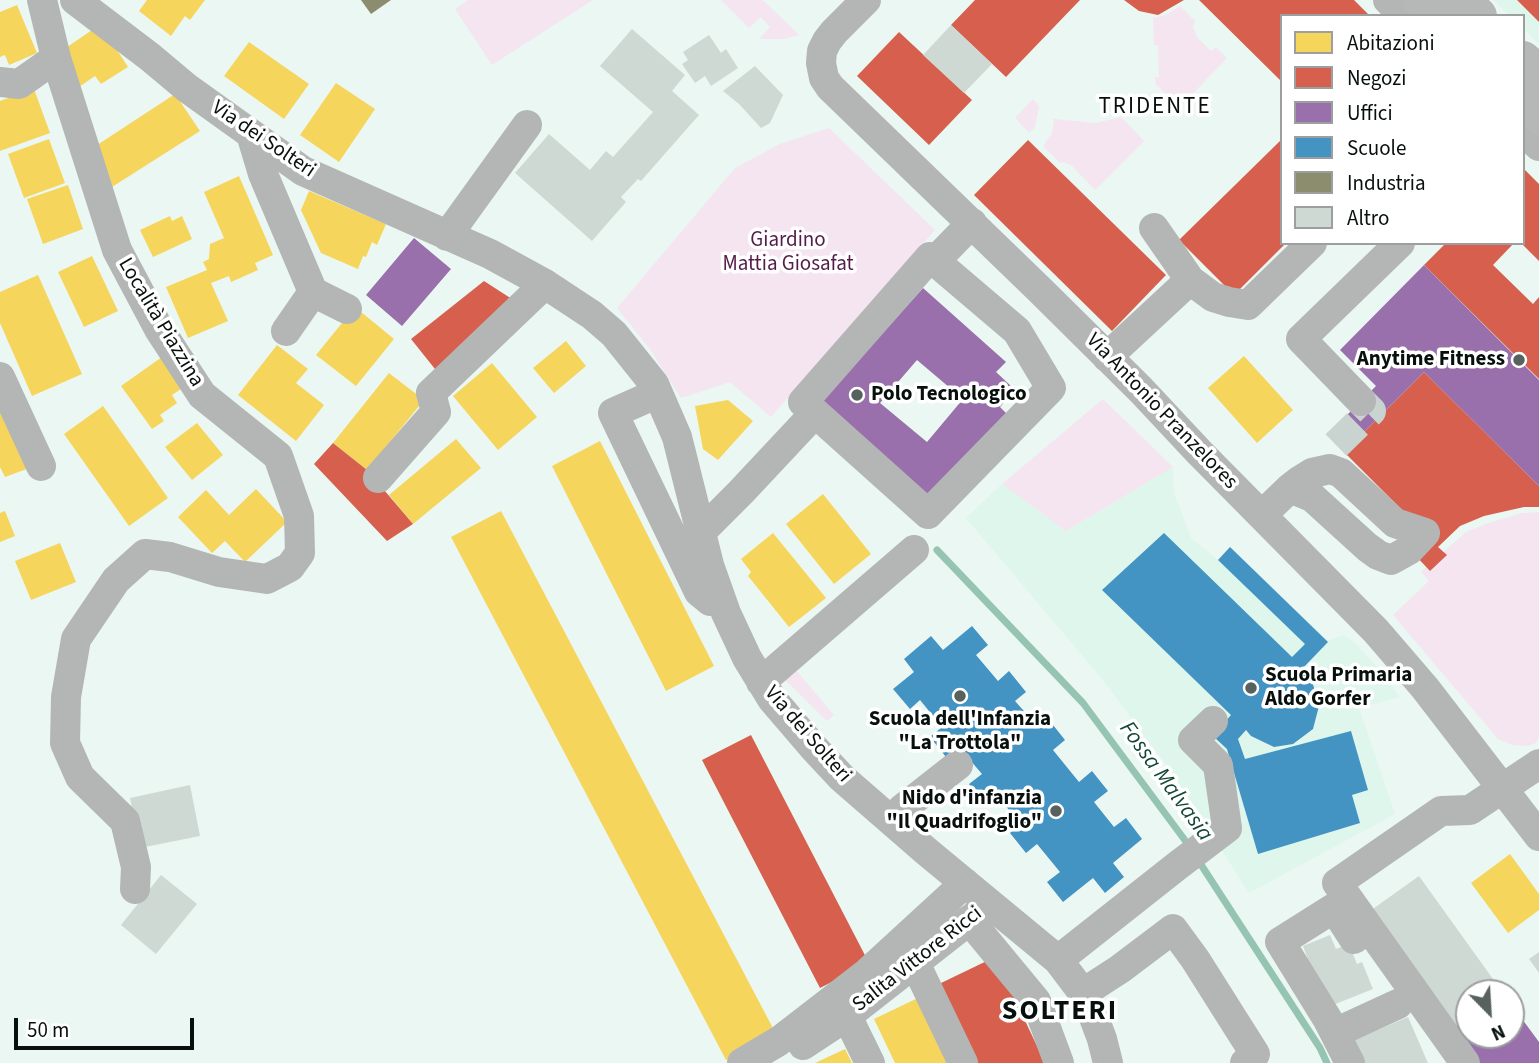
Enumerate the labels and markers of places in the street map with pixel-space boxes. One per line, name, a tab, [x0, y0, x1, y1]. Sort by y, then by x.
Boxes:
place label: Anytime Fitness	[1357, 347, 1505, 373]
marker: Anytime Fitness	[1511, 352, 1527, 368]
place label: Polo Tecnologico	[871, 382, 1027, 408]
marker: Polo Tecnologico	[849, 387, 865, 403]
place label: Scuola Primaria Aldo Gorfer	[1265, 663, 1412, 713]
marker: Scuola Primaria Aldo Gorfer	[1243, 680, 1259, 696]
marker: Scuola dell'Infanzia "La Trottola"	[952, 688, 968, 704]
place label: Scuola dell'Infanzia "La Trottola"	[869, 707, 1051, 757]
place label: Nido d'infanzia "Il Quadrifoglio"	[886, 786, 1042, 836]
marker: Nido d'infanzia "Il Quadrifoglio"	[1048, 803, 1064, 819]

